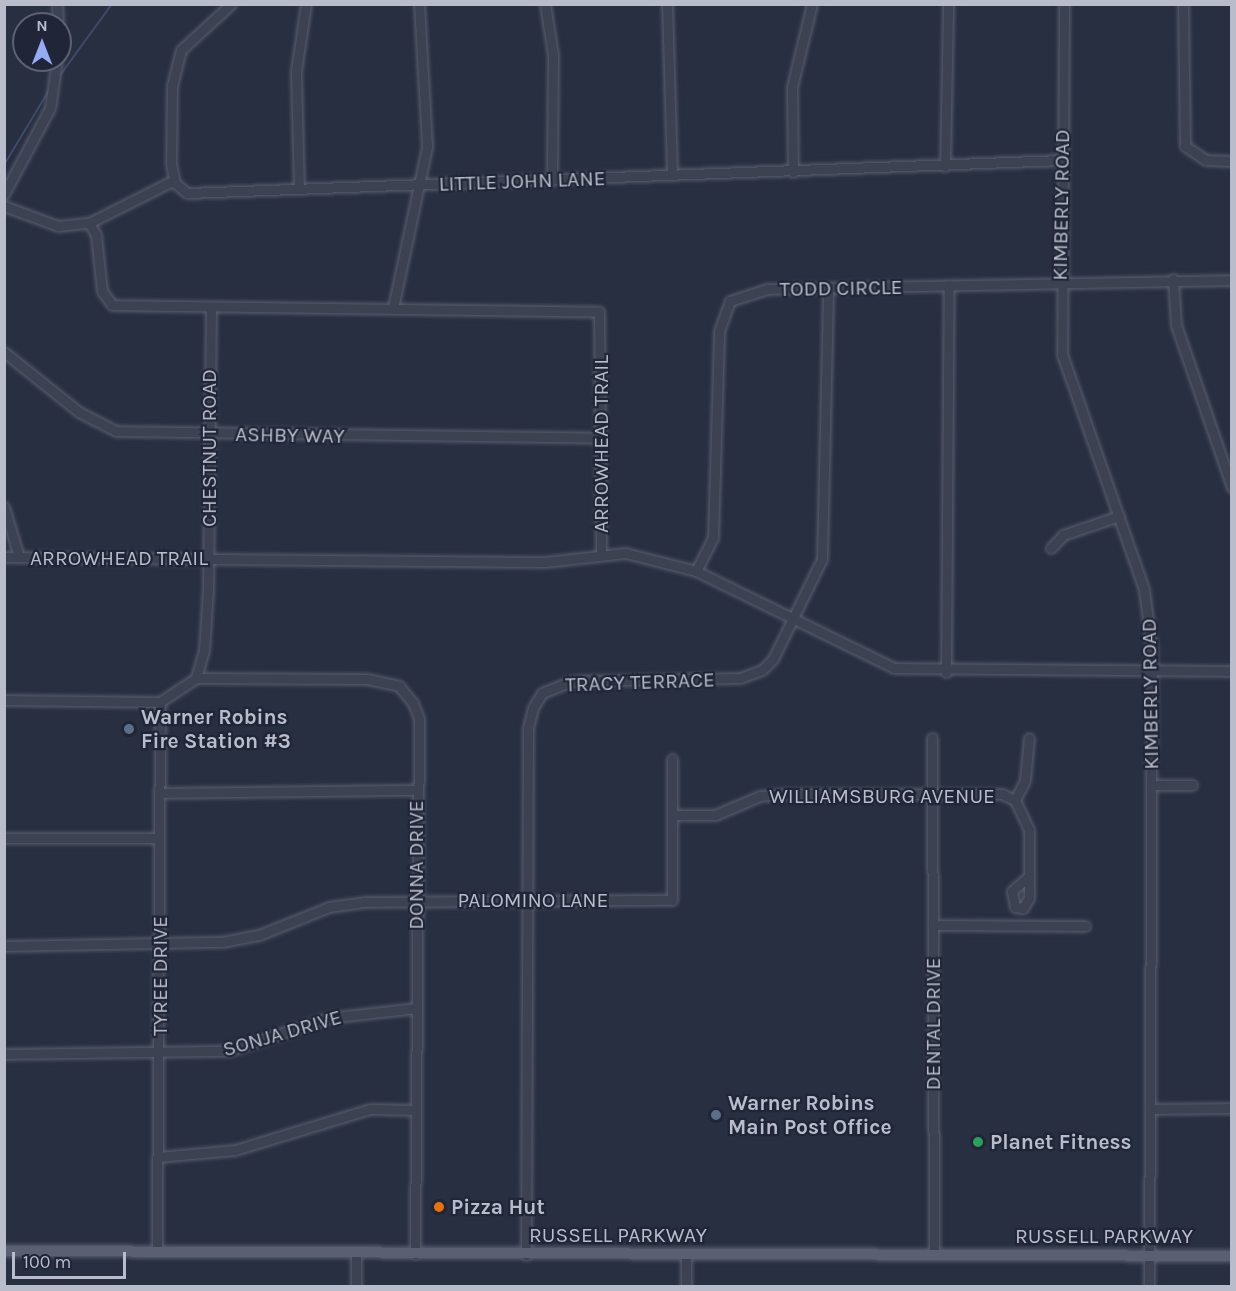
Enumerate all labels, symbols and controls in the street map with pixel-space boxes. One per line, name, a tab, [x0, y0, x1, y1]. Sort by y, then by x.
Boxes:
north arrow	[12, 12, 72, 72]
text: N	[36, 16, 48, 35]
street label: KIMBERLY ROAD	[1047, 129, 1075, 281]
street label: LITTLE JOHN LANE	[438, 165, 606, 197]
street label: TODD CIRCLE	[779, 274, 903, 302]
street label: ARROWHEAD TRAIL	[588, 355, 614, 533]
street label: CHESTNUT ROAD	[196, 369, 222, 527]
street label: ASHBY WAY	[235, 421, 345, 449]
street label: ARROWHEAD TRAIL	[30, 545, 208, 571]
street label: KIMBERLY ROAD	[1136, 618, 1164, 770]
street label: TRACY TERRACE	[565, 667, 715, 697]
place label: Warner Robins Fire Station #3	[141, 704, 291, 754]
marker: Warner Robins Fire Station #3	[122, 722, 136, 736]
street label: WILLIAMSBURG AVENUE	[769, 783, 995, 809]
street label: DONNA DRIVE	[403, 800, 429, 930]
street label: PALOMINO LANE	[458, 887, 608, 913]
street label: TYREE DRIVE	[147, 916, 173, 1036]
street label: DENTAL DRIVE	[920, 958, 946, 1090]
street label: SONJA DRIVE	[220, 1004, 344, 1062]
place label: Warner Robins Main Post Office	[728, 1090, 892, 1140]
marker: Warner Robins Main Post Office	[709, 1108, 723, 1122]
place label: Planet Fitness	[990, 1129, 1132, 1155]
marker: Planet Fitness	[971, 1135, 985, 1149]
place label: Pizza Hut	[451, 1194, 545, 1220]
marker: Pizza Hut	[432, 1200, 446, 1214]
street label: RUSSELL PARKWAY	[529, 1222, 707, 1248]
street label: RUSSELL PARKWAY	[1015, 1223, 1193, 1249]
scale bar	[15, 1240, 129, 1278]
text: 100 m	[23, 1251, 71, 1273]

